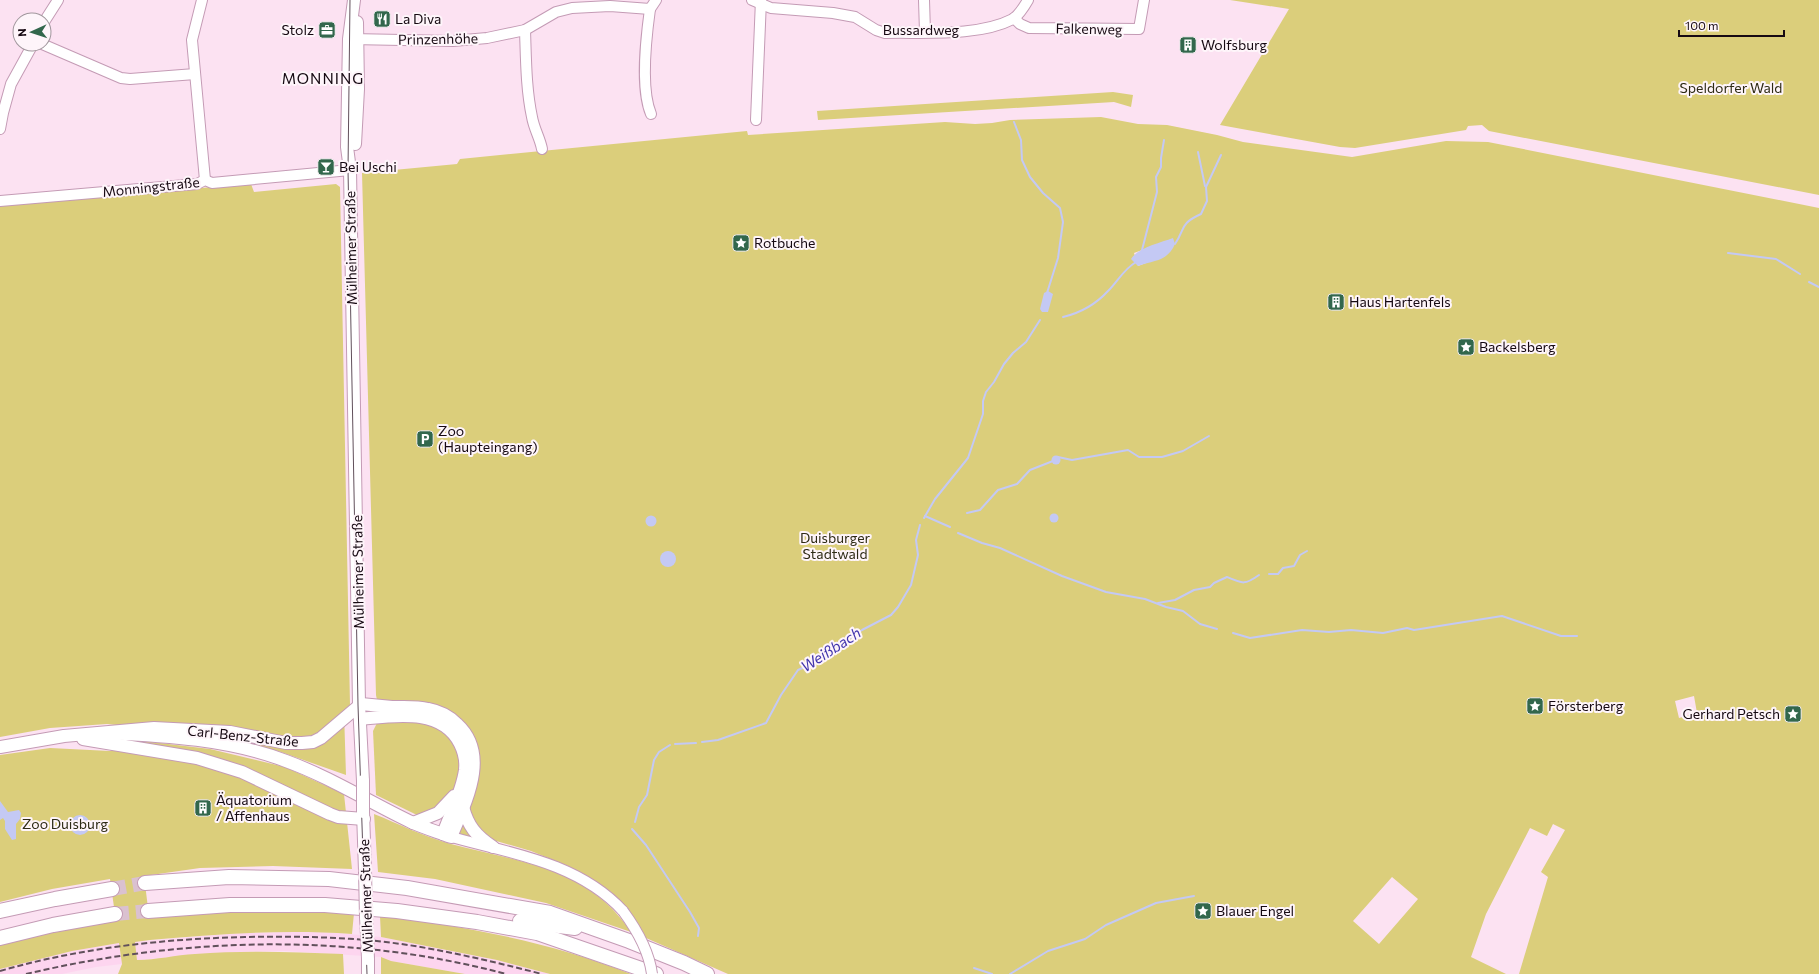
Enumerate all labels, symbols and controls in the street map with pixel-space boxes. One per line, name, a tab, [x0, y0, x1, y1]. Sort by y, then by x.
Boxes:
restaurant icon: La Diva	[372, 9, 392, 29]
place label: La Diva	[395, 10, 441, 27]
north arrow	[12, 12, 52, 52]
scale bar	[1679, 12, 1784, 38]
text: 100 m	[1685, 18, 1719, 32]
street label: Falkenweg	[1055, 19, 1123, 38]
office icon: Stolz	[317, 20, 337, 40]
place label: Stolz	[281, 21, 314, 38]
street label: Bussardweg	[883, 21, 960, 38]
text: N	[15, 28, 28, 37]
street label: Prinzenhöhe	[398, 29, 478, 48]
building icon: Wolfsburg	[1178, 35, 1198, 55]
place label: Wolfsburg	[1201, 36, 1268, 53]
district label: MONNING	[282, 69, 364, 87]
park label: Speldorfer Wald	[1680, 79, 1782, 96]
bar icon: Bei Uschi	[316, 157, 336, 177]
place label: Bei Uschi	[339, 158, 397, 175]
street label: Monningstraße	[101, 173, 200, 200]
street label: Mülheimer Straße	[341, 191, 360, 305]
place icon: Rotbuche	[731, 233, 751, 253]
place label: Rotbuche	[754, 234, 815, 251]
building icon: Haus Hartenfels	[1326, 292, 1346, 312]
place label: Haus Hartenfels	[1349, 293, 1451, 310]
place icon: Backelsberg	[1456, 337, 1476, 357]
place label: Backelsberg	[1479, 338, 1556, 355]
place label: Zoo (Haupteingang)	[438, 422, 538, 455]
parking icon: Zoo (Haupteingang)	[415, 429, 435, 449]
street label: Mülheimer Straße	[348, 515, 367, 629]
park label: Duisburger Stadtwald	[800, 529, 871, 562]
water label: Weißbach	[797, 623, 864, 675]
place icon: Försterberg	[1525, 696, 1545, 716]
place label: Försterberg	[1548, 697, 1624, 714]
place icon: Gerhard Petsch	[1783, 704, 1803, 724]
place label: Gerhard Petsch	[1682, 705, 1780, 722]
street label: Carl-Benz-Straße	[187, 721, 300, 750]
place label: Äquatorium / Affenhaus	[216, 791, 292, 824]
building icon: Äquatorium / Affenhaus	[193, 798, 213, 818]
park label: Zoo Duisburg	[22, 815, 109, 832]
street label: Mülheimer Straße	[355, 839, 376, 953]
place icon: Blauer Engel	[1193, 901, 1213, 921]
place label: Blauer Engel	[1216, 902, 1294, 919]

